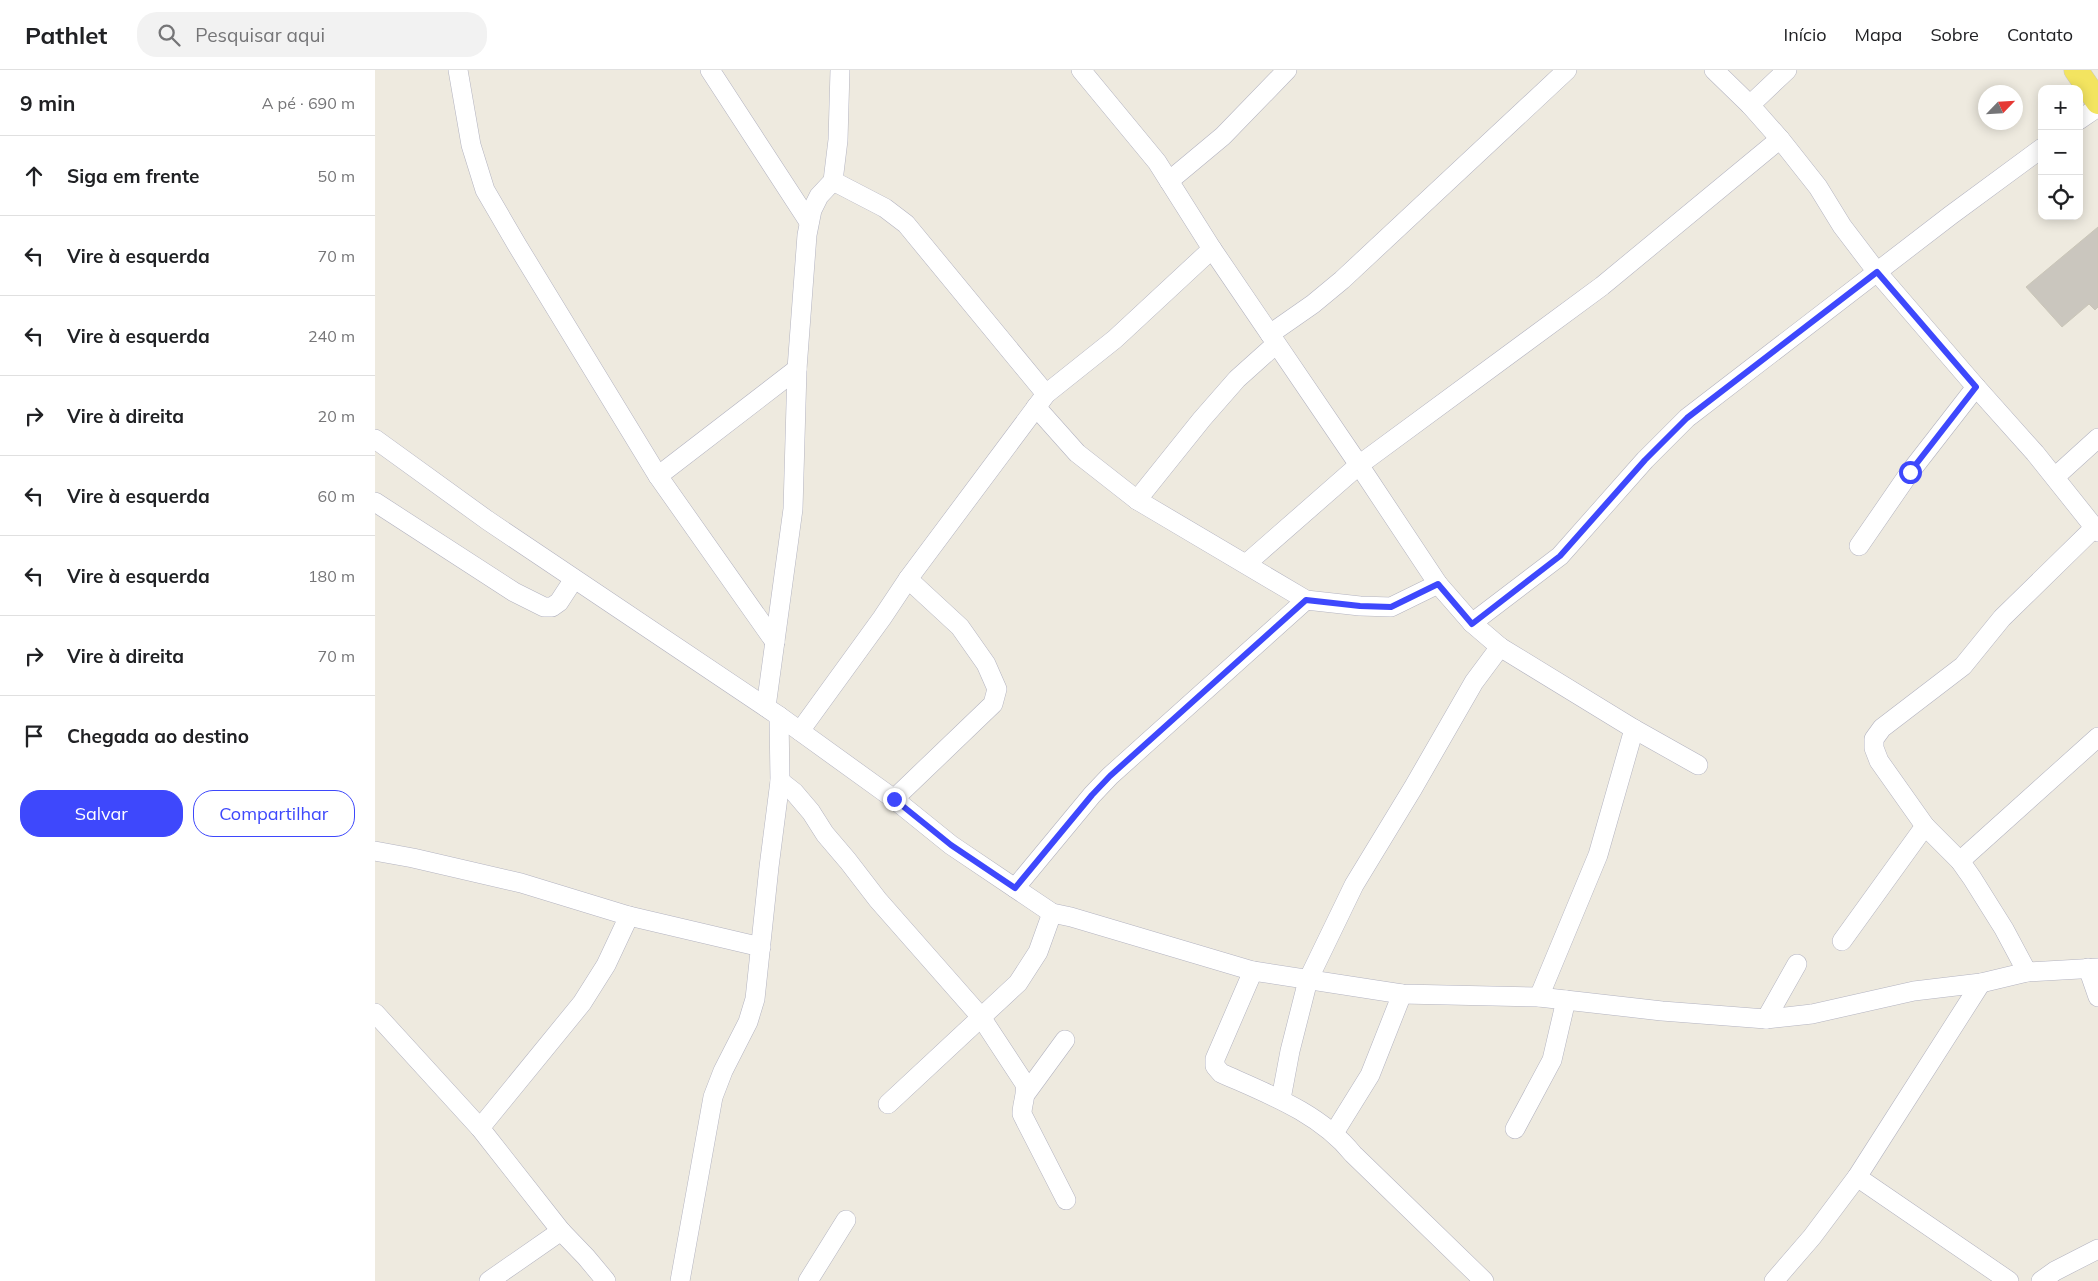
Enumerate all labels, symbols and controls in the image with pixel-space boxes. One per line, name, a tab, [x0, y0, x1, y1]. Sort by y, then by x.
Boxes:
search box	[137, 12, 487, 57]
text: Pathlet	[25, 20, 107, 50]
icon: search	[155, 21, 183, 49]
text: Pesquisar aqui	[195, 23, 325, 47]
text: Início	[1784, 23, 1827, 46]
text: Mapa	[1855, 23, 1902, 46]
text: Sobre	[1930, 23, 1979, 46]
text: Contato	[2007, 23, 2073, 46]
north arrow	[1978, 85, 2023, 130]
map controls	[2038, 85, 2083, 220]
button: +	[2038, 85, 2083, 130]
text: 9 min	[20, 90, 75, 116]
text: A pé · 690 m	[262, 93, 355, 113]
button: −	[2038, 130, 2083, 175]
icon: ahead	[20, 162, 48, 190]
text: Siga em frente	[67, 164, 199, 188]
text: 50 m	[318, 166, 355, 186]
button: locate	[2038, 175, 2083, 220]
icon: left	[20, 242, 48, 270]
text: Vire à esquerda	[67, 244, 210, 268]
text: 70 m	[318, 246, 355, 266]
icon: left	[20, 322, 48, 350]
text: Vire à esquerda	[67, 324, 210, 348]
text: 240 m	[308, 326, 355, 346]
icon: right	[20, 402, 48, 430]
text: Vire à direita	[67, 404, 184, 428]
text: 20 m	[318, 406, 355, 426]
route start	[1899, 461, 1922, 484]
icon: left	[20, 482, 48, 510]
text: Vire à esquerda	[67, 484, 210, 508]
text: 60 m	[318, 486, 355, 506]
icon: left	[20, 562, 48, 590]
text: Vire à esquerda	[67, 564, 210, 588]
text: 180 m	[308, 566, 355, 586]
icon: right	[20, 642, 48, 670]
text: Vire à direita	[67, 644, 184, 668]
text: 70 m	[318, 646, 355, 666]
icon: arrive	[20, 722, 48, 750]
text: Chegada ao destino	[67, 724, 249, 748]
route end	[883, 788, 906, 811]
button: Salvar	[20, 790, 183, 837]
button: Compartilhar	[193, 790, 355, 837]

